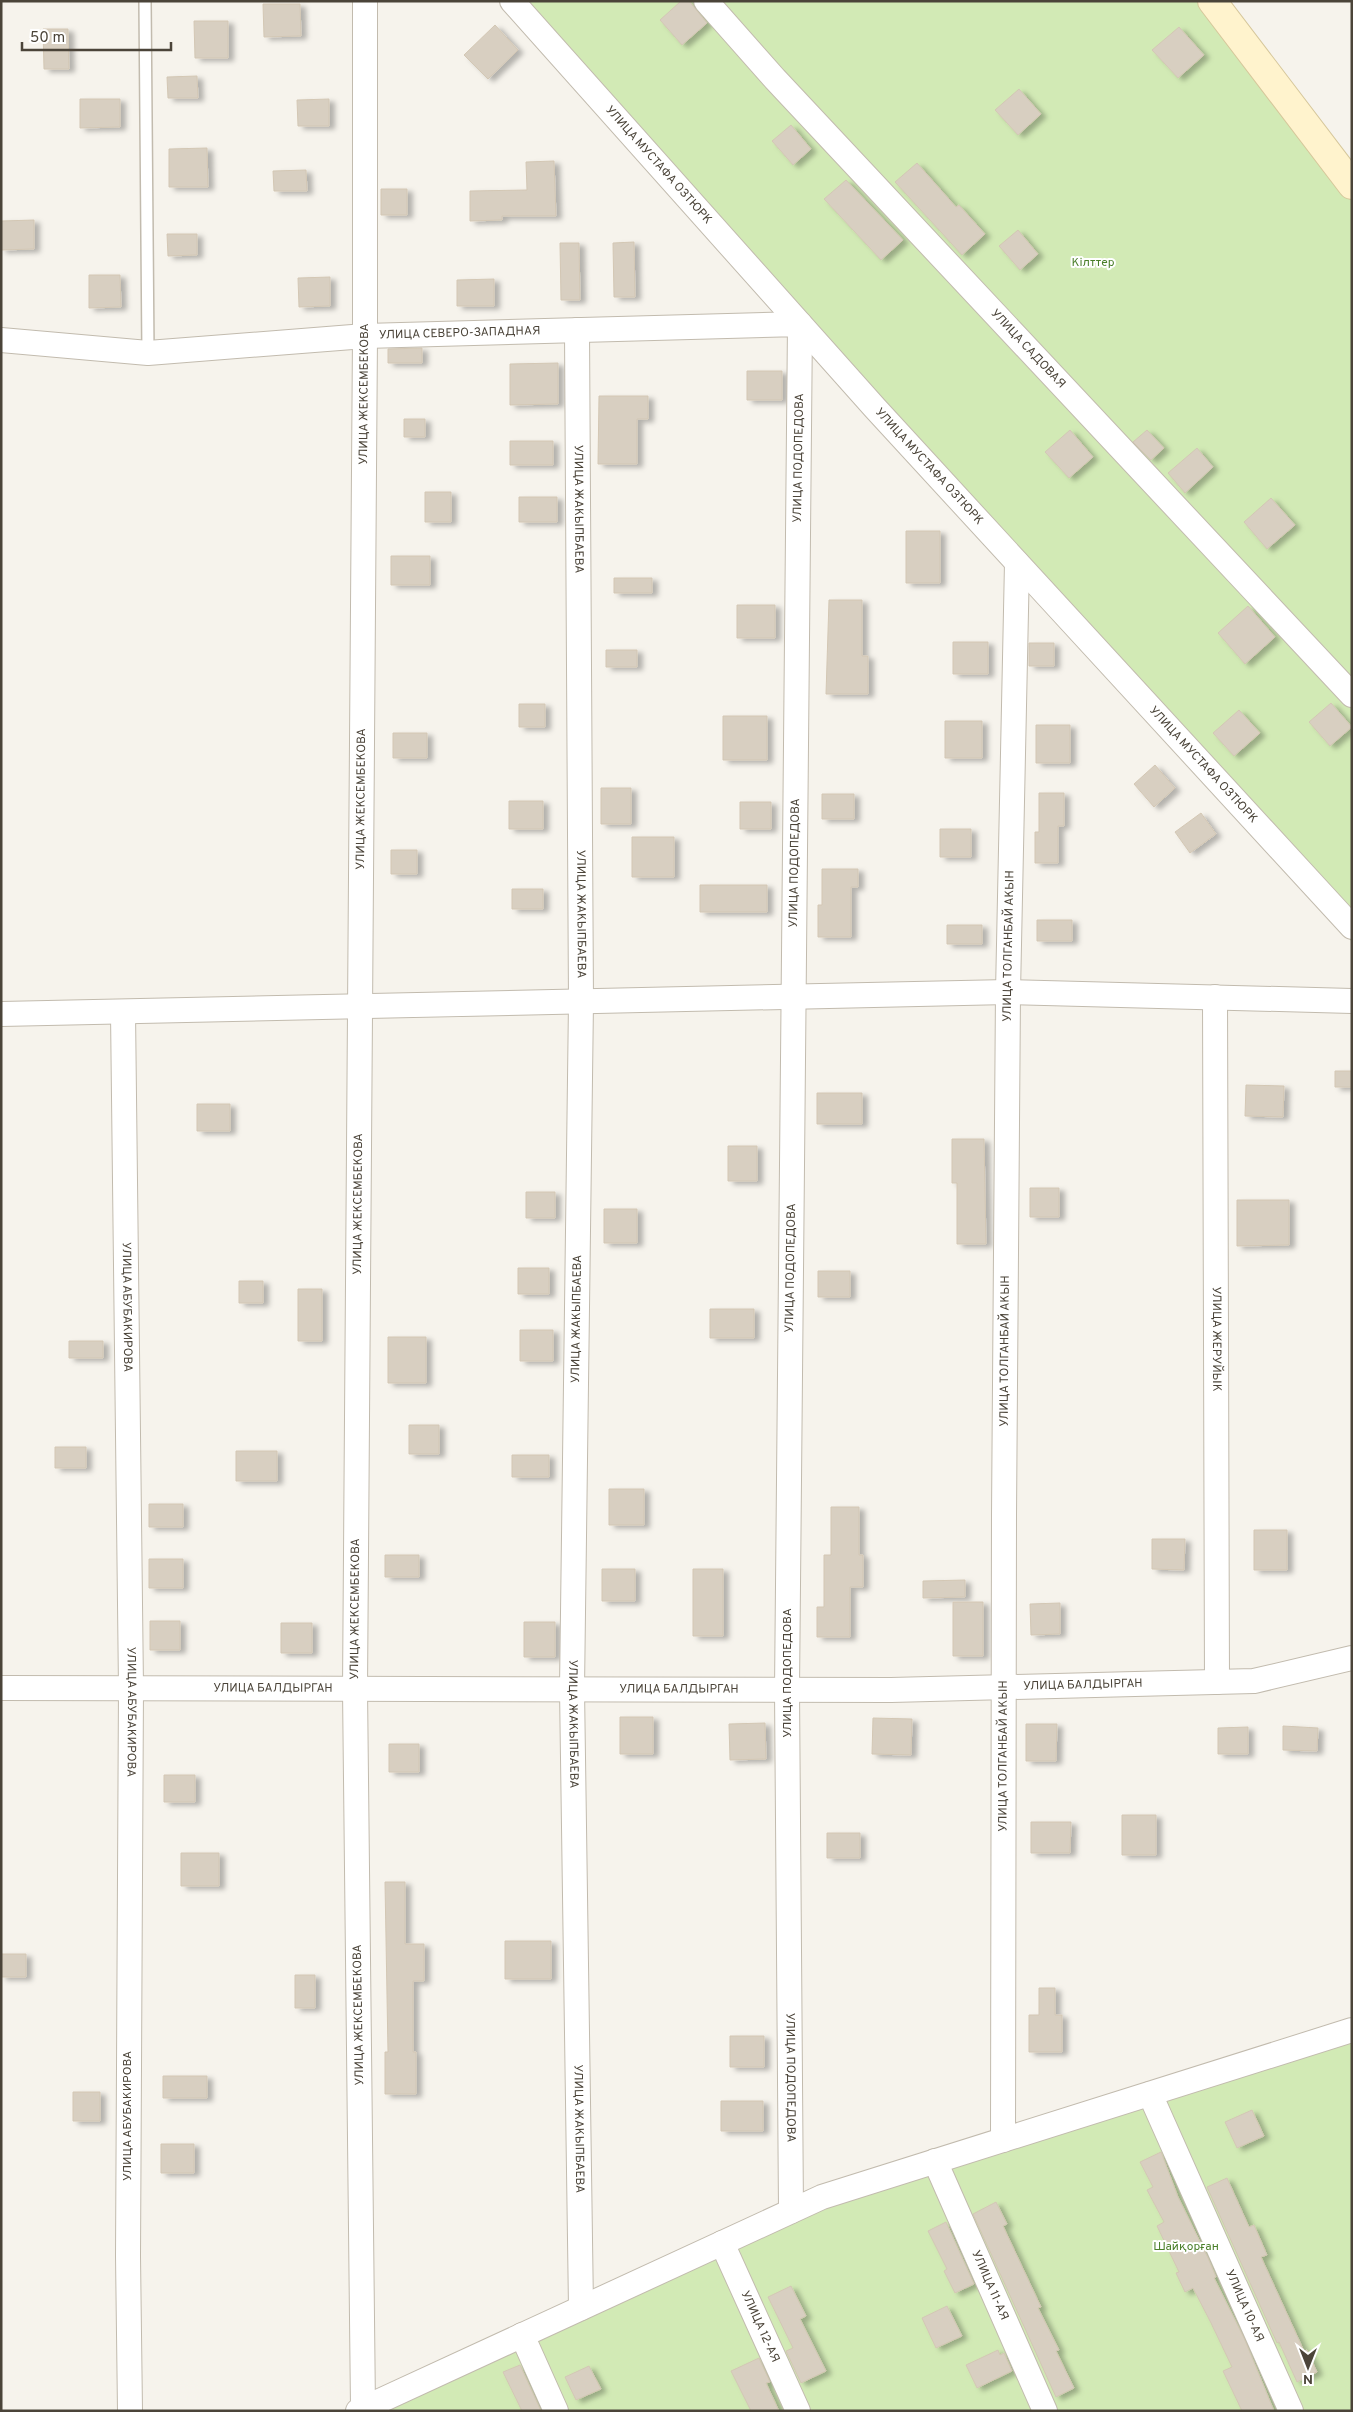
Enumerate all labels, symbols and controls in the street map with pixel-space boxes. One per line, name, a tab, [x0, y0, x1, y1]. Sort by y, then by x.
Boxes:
scale bar	[22, 20, 171, 52]
text: 50 m	[30, 29, 65, 48]
street label: УЛИЦА МУСТАФА ОЗТЮРК	[602, 103, 715, 228]
park label: Кілттер	[1072, 255, 1115, 271]
street label: УЛИЦА САДОВАЯ	[987, 306, 1069, 392]
street label: УЛИЦА ЖЕКСЕМБЕКОВА	[356, 323, 373, 465]
street label: УЛИЦА СЕВЕРО-ЗАПАДНАЯ	[379, 323, 541, 344]
street label: УЛИЦА ПОДОПЕДОВА	[790, 393, 808, 523]
street label: УЛИЦА МУСТАФА ОЗТЮРК	[871, 405, 987, 528]
street label: УЛИЦА ЖАКЫПБАЕВА	[570, 445, 586, 573]
street label: УЛИЦА МУСТАФА ОЗТЮРК	[1145, 703, 1261, 827]
street label: УЛИЦА ЖЕКСЕМБЕКОВА	[353, 728, 370, 870]
street label: УЛИЦА ПОДОПЕДОВА	[786, 798, 804, 928]
street label: УЛИЦА ЖАКЫПБАЕВА	[572, 850, 589, 978]
street label: УЛИЦА ТОЛГАНБАЙ АКЫН	[1000, 870, 1019, 1022]
street label: УЛИЦА ЖЕКСЕМБЕКОВА	[350, 1133, 367, 1275]
street label: УЛИЦА ПОДОПЕДОВА	[782, 1203, 800, 1333]
street label: УЛИЦА АБУБАКИРОВА	[118, 1242, 135, 1372]
street label: УЛИЦА ЖАКЫПБАЕВА	[568, 1255, 586, 1383]
street label: УЛИЦА ТОЛГАНБАЙ АКЫН	[997, 1275, 1014, 1427]
street label: УЛИЦА ЖЕРУЙЫК	[1208, 1286, 1224, 1392]
street label: УЛИЦА ЖЕКСЕМБЕКОВА	[347, 1538, 364, 1680]
street label: УЛИЦА ПОДОПЕДОВА	[780, 1608, 796, 1738]
street label: УЛИЦА АБУБАКИРОВА	[123, 1647, 139, 1777]
street label: УЛИЦА ЖАКЫПБАЕВА	[564, 1659, 581, 1788]
street label: УЛИЦА БАЛДЫРГАН	[1023, 1676, 1143, 1695]
street label: УЛИЦА БАЛДЫРГАН	[213, 1680, 333, 1697]
street label: УЛИЦА ТОЛГАНБАЙ АКЫН	[995, 1680, 1012, 1832]
street label: УЛИЦА БАЛДЫРГАН	[619, 1681, 739, 1698]
street label: УЛИЦА ЖЕКСЕМБЕКОВА	[350, 1944, 368, 2086]
street label: УЛИЦА ПОДОПЕДОВА	[781, 2013, 798, 2142]
street label: УЛИЦА АБУБАКИРОВА	[120, 2051, 136, 2181]
street label: УЛИЦА ЖАКЫПБАЕВА	[569, 2064, 587, 2193]
park label: Шайқорған	[1153, 2239, 1219, 2255]
street label: УЛИЦА 11-АЯ	[967, 2248, 1012, 2323]
street label: УЛИЦА 10-АЯ	[1221, 2267, 1267, 2345]
street label: УЛИЦА 12-АЯ	[737, 2288, 783, 2365]
north arrow	[1283, 2342, 1333, 2392]
text: N	[1303, 2370, 1313, 2387]

